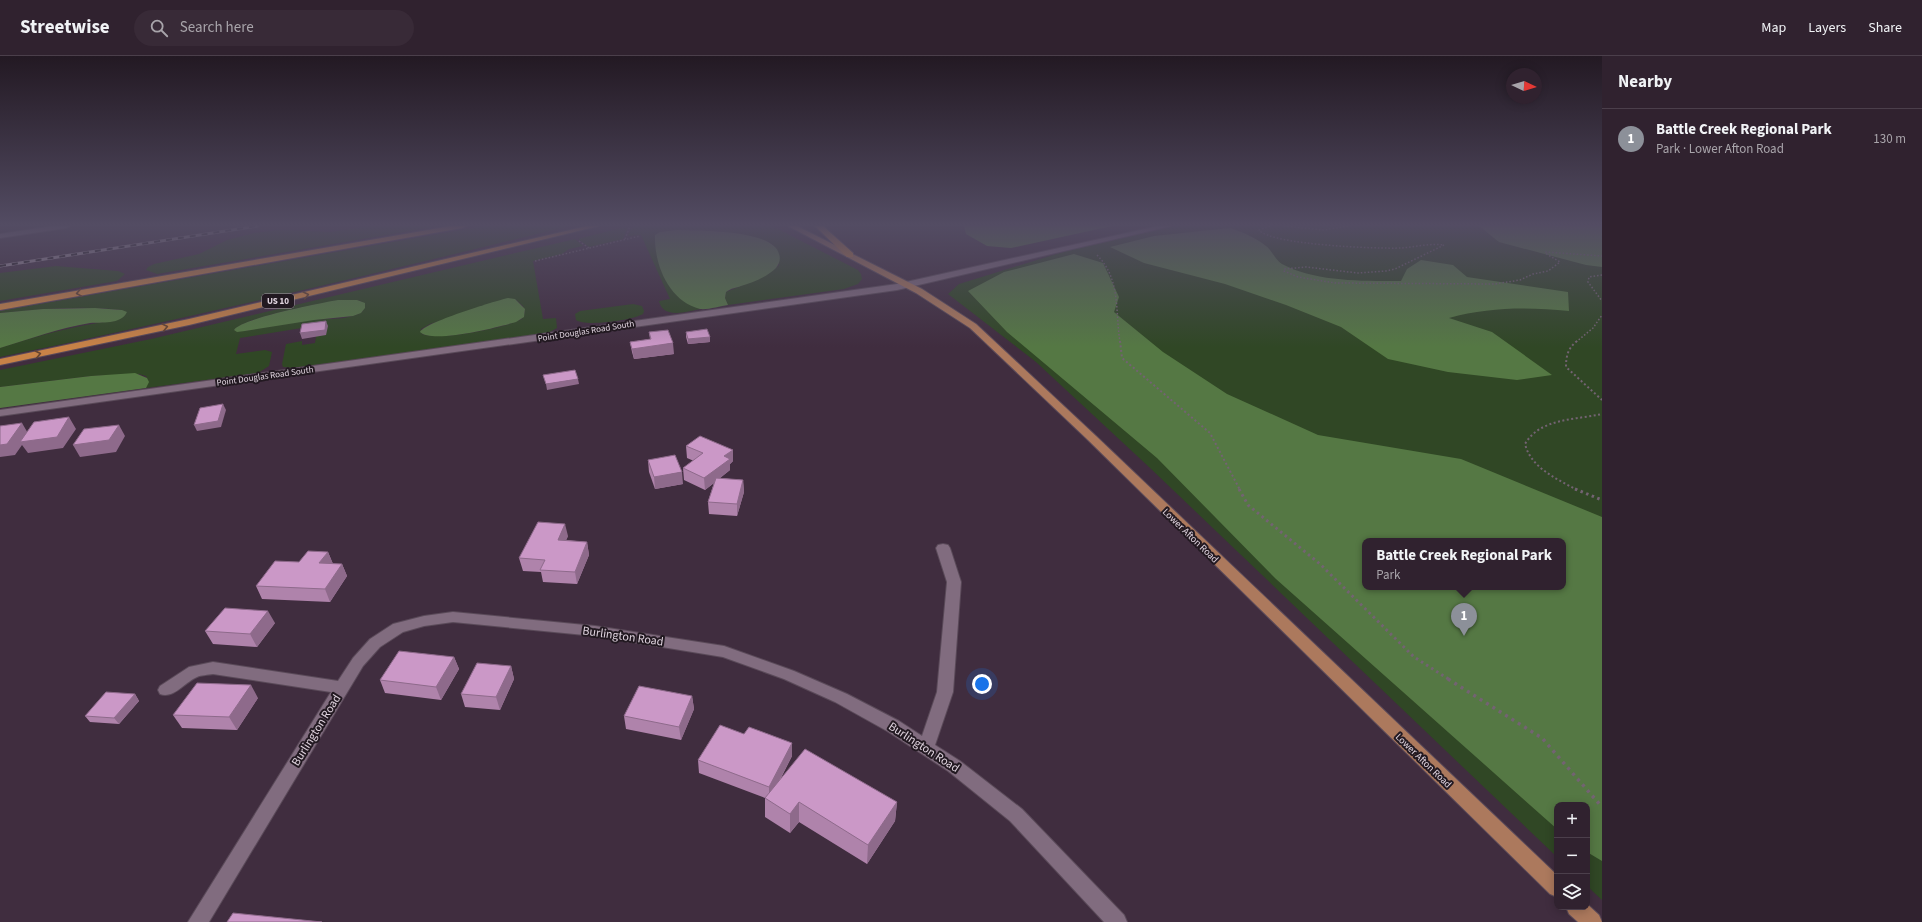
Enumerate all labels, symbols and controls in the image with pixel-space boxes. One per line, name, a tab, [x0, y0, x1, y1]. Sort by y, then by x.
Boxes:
search box	[134, 10, 414, 46]
text: Streetwise	[20, 14, 110, 41]
icon: search	[148, 17, 170, 39]
text: Search here	[180, 17, 254, 38]
text: Map	[1761, 18, 1786, 38]
text: Layers	[1808, 18, 1846, 38]
text: Share	[1868, 18, 1902, 38]
north arrow	[1506, 68, 1542, 104]
text: Nearby	[1618, 70, 1672, 94]
text: Battle Creek Regional Park	[1656, 119, 1832, 140]
text: 1	[1628, 130, 1634, 148]
text: 130 m	[1873, 130, 1906, 148]
text: Park · Lower Afton Road	[1656, 140, 1784, 158]
one-way arrow	[76, 288, 82, 297]
one-way arrow	[302, 291, 309, 299]
road number: US 10	[262, 294, 294, 308]
street label: Point Douglas Road South	[537, 317, 635, 346]
one-way arrow	[162, 324, 168, 332]
one-way arrow	[35, 351, 41, 359]
street label: Point Douglas Road South	[216, 363, 314, 390]
street label: Lower Afton Road	[1159, 505, 1221, 566]
popup	[1362, 538, 1566, 590]
text: Battle Creek Regional Park	[1376, 545, 1552, 566]
text: Park	[1376, 566, 1400, 584]
pin: 1	[1451, 603, 1477, 636]
street label: Burlington Road	[581, 622, 664, 651]
your location	[972, 674, 992, 694]
street label: Burlington Road	[288, 691, 345, 769]
street label: Burlington Road	[885, 718, 963, 777]
street label: Lower Afton Road	[1392, 730, 1454, 791]
map controls	[1554, 802, 1590, 910]
button: +	[1554, 802, 1590, 838]
button: −	[1554, 838, 1590, 874]
button: layers	[1554, 874, 1590, 910]

